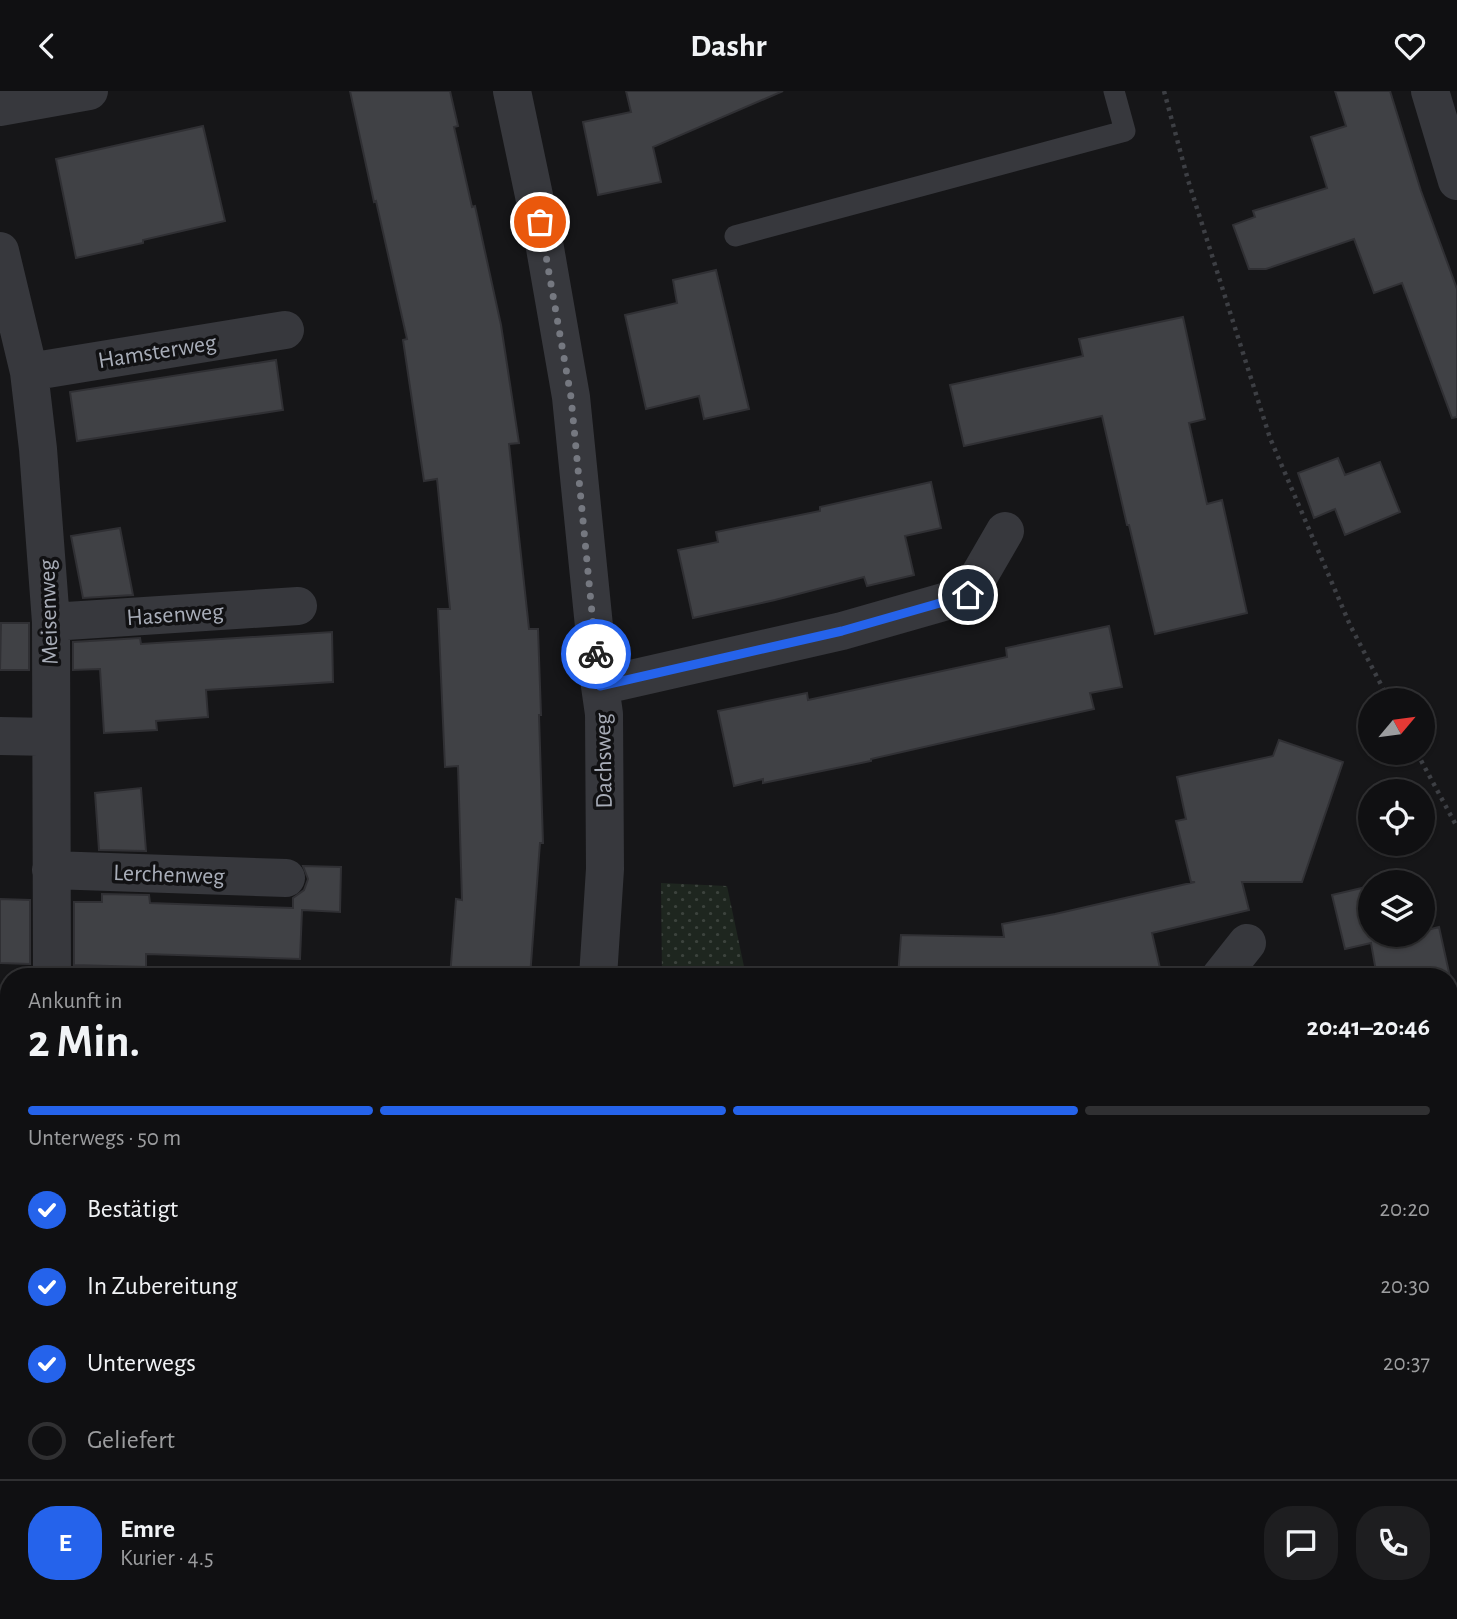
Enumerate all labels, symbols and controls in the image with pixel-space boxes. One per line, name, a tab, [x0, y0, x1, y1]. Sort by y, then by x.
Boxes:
icon: back	[28, 27, 66, 65]
icon: heart	[1391, 27, 1429, 65]
text: Dashr	[690, 30, 767, 62]
pin	[510, 192, 570, 252]
icon: bag	[521, 203, 559, 241]
street label: Hamsterweg	[96, 331, 218, 373]
street label: Meisenweg	[35, 558, 63, 665]
pin	[938, 565, 998, 625]
icon: home	[949, 576, 987, 614]
street label: Hasenweg	[126, 600, 225, 630]
courier	[561, 619, 631, 689]
icon: bike	[577, 635, 615, 673]
north arrow	[1358, 688, 1435, 765]
map controls	[1358, 688, 1435, 947]
street label: Dachsweg	[591, 713, 617, 809]
button: locate	[1358, 779, 1435, 856]
street label: Lerchenweg	[113, 861, 225, 889]
button: layers	[1358, 870, 1435, 947]
text: Ankunft in	[28, 990, 122, 1013]
text: 20:41–20:46	[1306, 1014, 1430, 1040]
text: 2 Min.	[28, 1019, 140, 1065]
text: Unterwegs · 50 m	[28, 1127, 181, 1150]
icon: check	[28, 1191, 66, 1229]
text: Bestätigt	[87, 1196, 178, 1222]
text: 20:20	[1380, 1198, 1430, 1221]
icon: check	[28, 1268, 66, 1306]
text: In Zubereitung	[87, 1273, 237, 1299]
text: 20:30	[1381, 1275, 1430, 1298]
icon: check	[28, 1345, 66, 1383]
text: Unterwegs	[87, 1350, 196, 1376]
text: 20:37	[1383, 1352, 1430, 1375]
text: Geliefert	[87, 1427, 175, 1453]
button: chat	[1264, 1506, 1338, 1580]
button: phone	[1356, 1506, 1430, 1580]
text: Emre	[120, 1516, 175, 1542]
text: E	[58, 1530, 72, 1556]
text: Kurier · 4.5	[120, 1547, 214, 1570]

